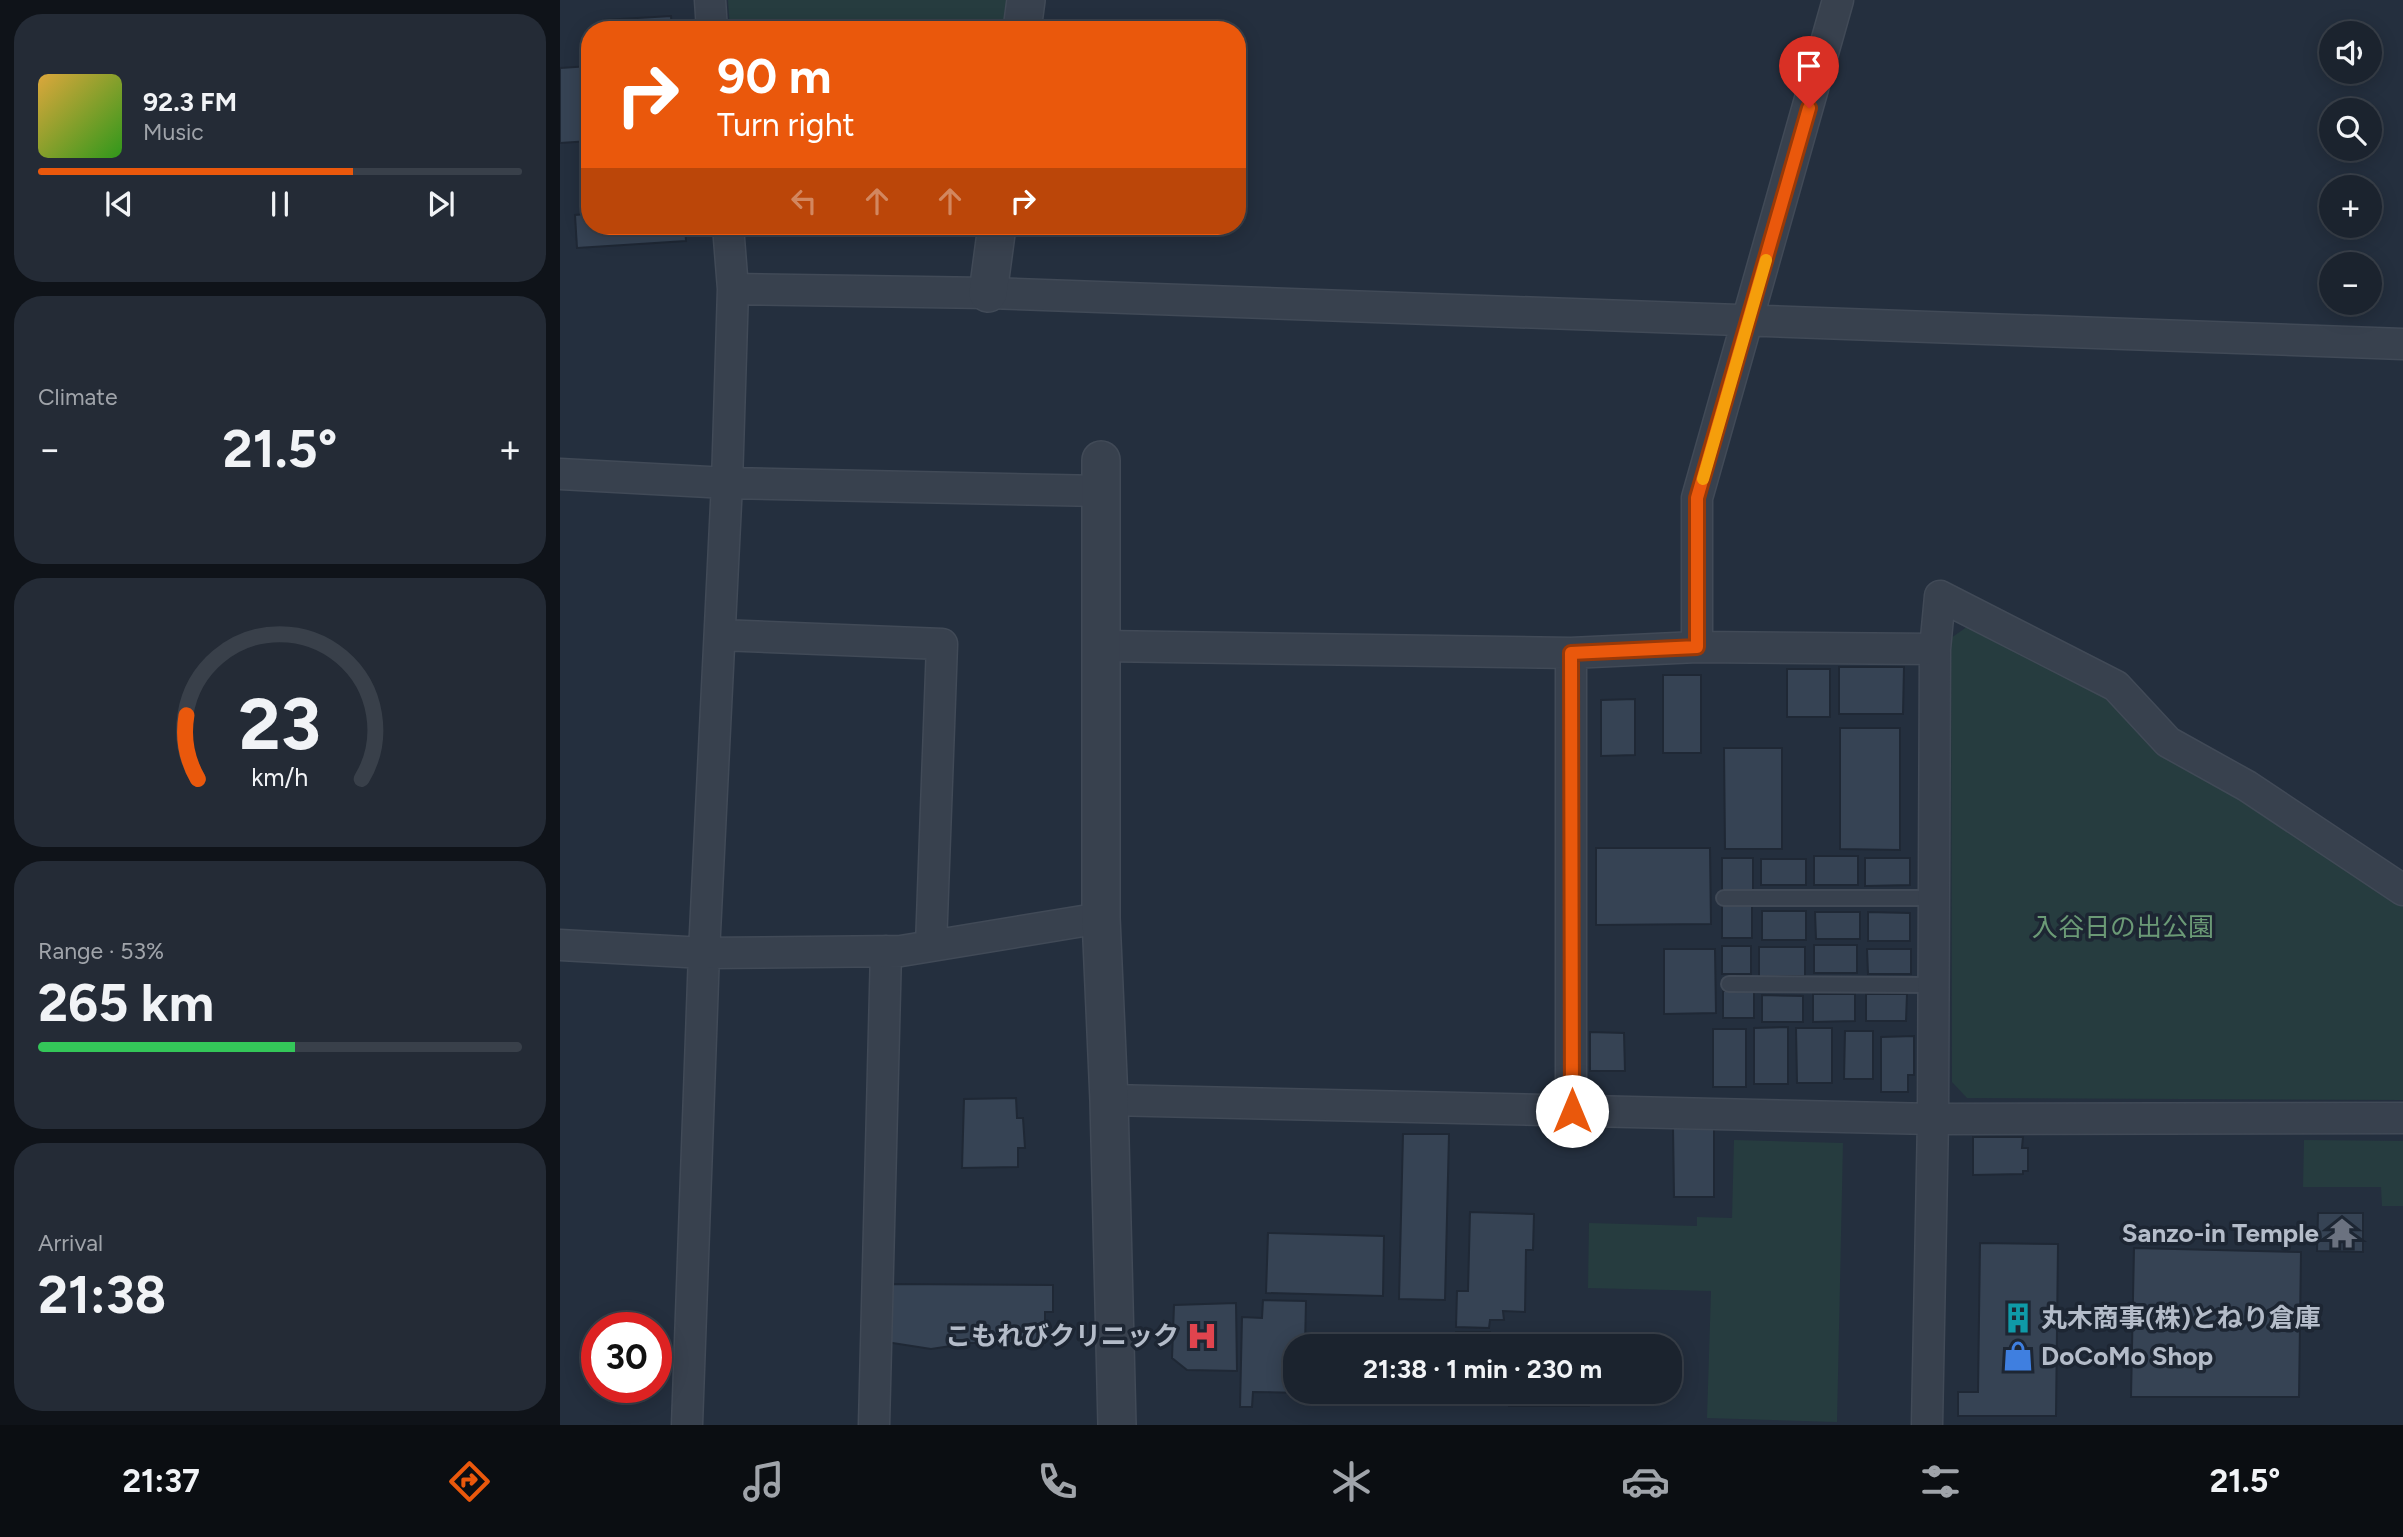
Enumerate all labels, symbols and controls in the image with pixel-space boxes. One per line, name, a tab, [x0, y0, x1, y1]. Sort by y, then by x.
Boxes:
map controls	[2319, 21, 2382, 315]
button: sound	[2319, 21, 2382, 84]
pin	[1779, 36, 1839, 108]
text: 90 m	[717, 46, 832, 105]
icon: arrive	[1790, 47, 1828, 85]
icon: right	[602, 49, 693, 140]
text: 92.3 FM	[143, 86, 237, 118]
button: search	[2319, 98, 2382, 161]
text: Turn right	[717, 106, 855, 144]
text: Music	[143, 118, 204, 146]
button: +	[2319, 175, 2382, 238]
icon: left	[785, 182, 823, 220]
icon: ahead	[858, 182, 896, 220]
icon: ahead	[931, 182, 969, 220]
icon: right	[1004, 182, 1042, 220]
icon: previous	[100, 185, 138, 223]
icon: pause	[261, 185, 299, 223]
icon: next	[422, 185, 460, 223]
button: −	[2319, 252, 2382, 315]
text: Climate	[38, 383, 117, 411]
text: 21.5°	[223, 418, 337, 480]
text: −	[38, 426, 62, 472]
text: +	[498, 426, 522, 472]
text: 23	[239, 680, 321, 767]
text: km/h	[251, 761, 309, 791]
park label: 入谷日の出公園	[2032, 911, 2214, 943]
text: Range · 53%	[38, 937, 164, 965]
text: 265 km	[38, 972, 214, 1034]
position arrow	[1535, 1074, 1609, 1148]
temple icon: Sanzo-in Temple	[2325, 1216, 2359, 1250]
place label: Sanzo-in Temple	[2122, 1217, 2319, 1249]
text: Arrival	[38, 1229, 103, 1257]
text: 21:38	[38, 1264, 166, 1326]
building icon: 丸木商事(株)とねり倉庫	[2001, 1301, 2035, 1335]
place label: 丸木商事(株)とねり倉庫	[2041, 1302, 2321, 1334]
speed limit sign: 30	[581, 1312, 672, 1403]
hospital icon: こもれびクリニック	[1185, 1319, 1219, 1353]
place label: こもれびクリニック	[945, 1320, 1179, 1352]
shop icon: DoCoMo Shop	[2001, 1339, 2035, 1373]
place label: DoCoMo Shop	[2041, 1340, 2213, 1372]
text: 21:38 · 1 min · 230 m	[1363, 1353, 1602, 1385]
icon: directions	[445, 1457, 494, 1506]
icon: music	[739, 1457, 788, 1506]
icon: phone	[1033, 1457, 1082, 1506]
icon: climate	[1327, 1457, 1376, 1506]
icon: car	[1621, 1457, 1670, 1506]
icon: filters	[1916, 1457, 1965, 1506]
text: 21:37	[123, 1462, 200, 1500]
text: 21.5°	[2210, 1462, 2280, 1500]

